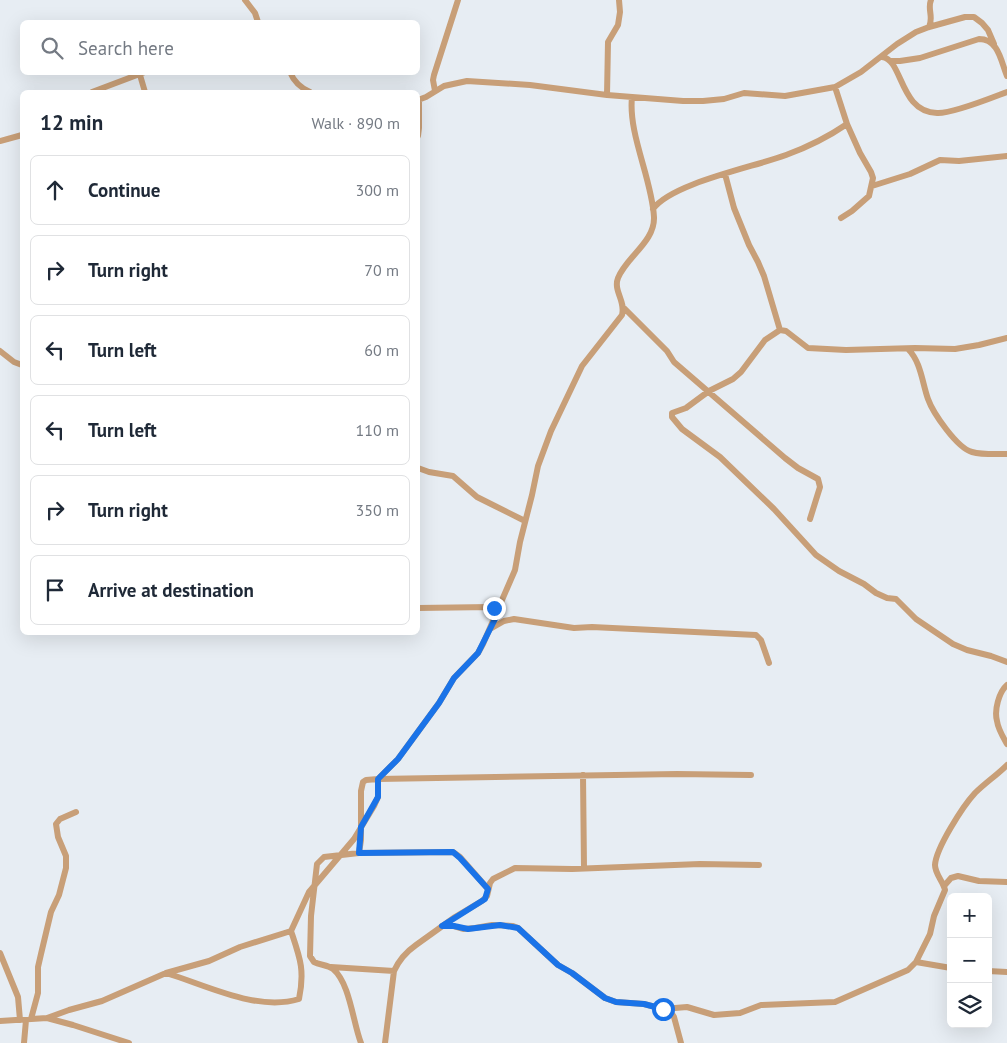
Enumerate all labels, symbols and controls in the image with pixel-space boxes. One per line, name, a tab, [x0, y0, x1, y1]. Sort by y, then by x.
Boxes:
search box	[20, 20, 420, 75]
icon: search	[38, 34, 66, 62]
text: Search here	[78, 36, 174, 60]
text: 12 min	[40, 109, 103, 136]
text: Walk · 890 m	[311, 113, 400, 133]
icon: ahead	[41, 176, 69, 204]
text: Continue	[88, 178, 160, 202]
text: 300 m	[356, 180, 399, 200]
icon: right	[41, 256, 69, 284]
text: Turn right	[88, 258, 168, 282]
text: 70 m	[364, 260, 399, 280]
icon: left	[41, 336, 69, 364]
text: Turn left	[88, 338, 157, 362]
text: 60 m	[364, 340, 399, 360]
icon: left	[41, 416, 69, 444]
text: Turn left	[88, 418, 157, 442]
text: 110 m	[356, 420, 399, 440]
icon: right	[41, 496, 69, 524]
text: Turn right	[88, 498, 168, 522]
text: 350 m	[356, 500, 399, 520]
icon: arrive	[41, 576, 69, 604]
text: Arrive at destination	[88, 578, 254, 602]
route end	[483, 597, 506, 620]
map controls	[947, 893, 992, 1028]
button: +	[947, 893, 992, 938]
button: −	[947, 938, 992, 983]
button: layers	[947, 983, 992, 1028]
route start	[652, 998, 675, 1021]

